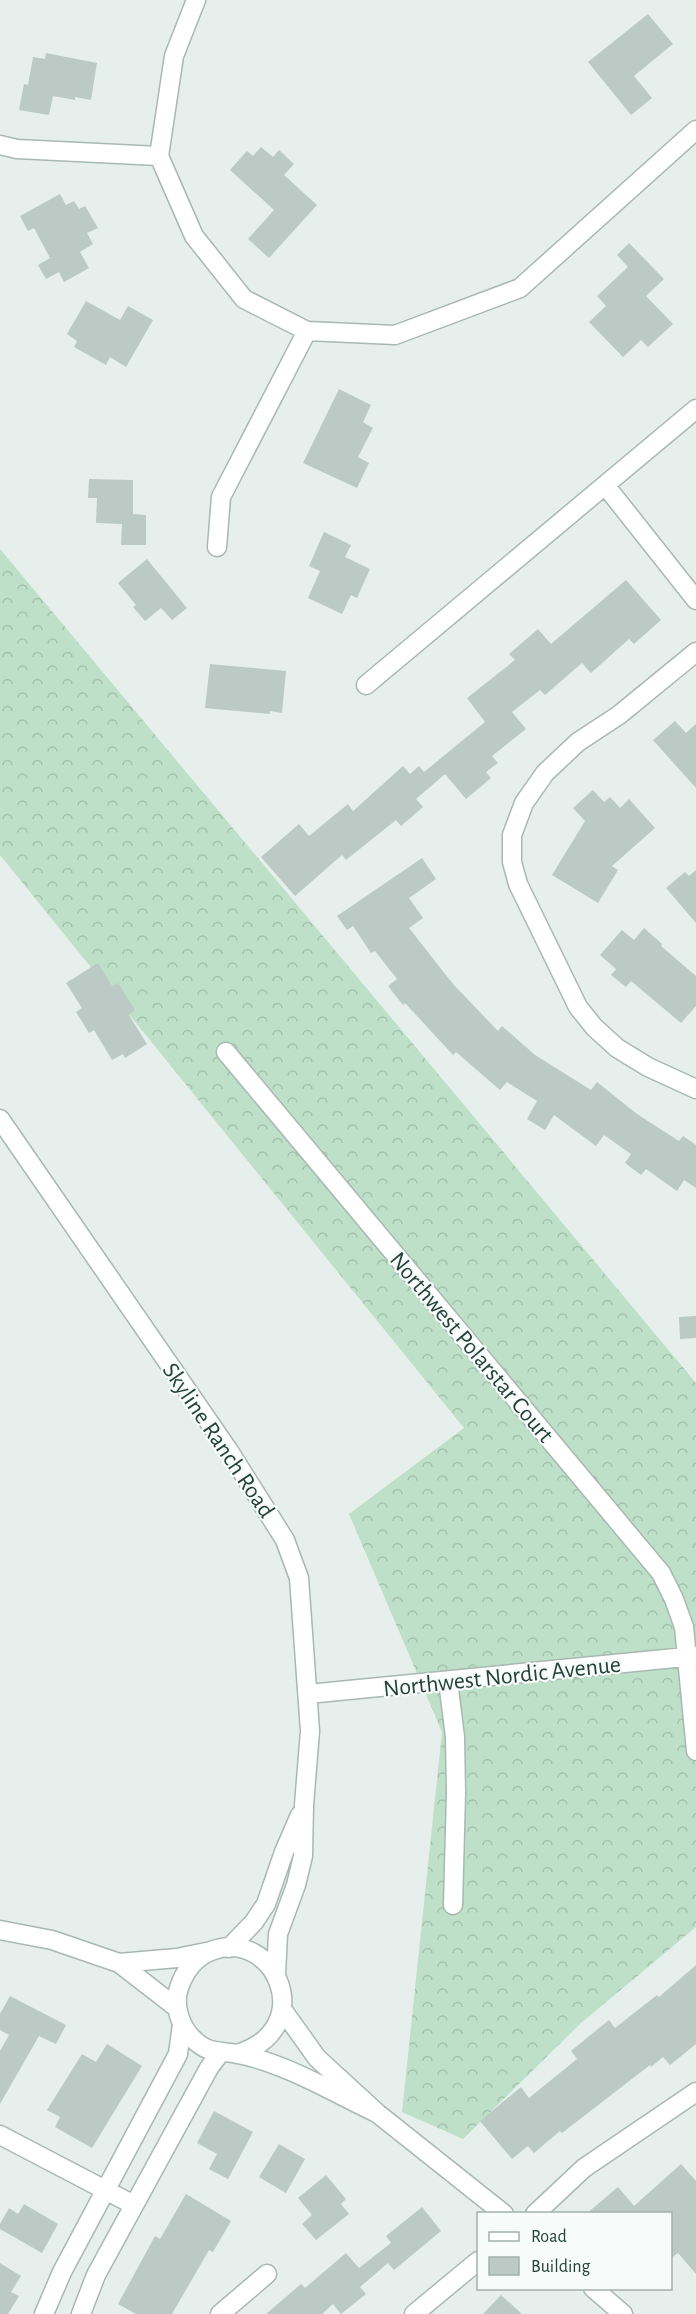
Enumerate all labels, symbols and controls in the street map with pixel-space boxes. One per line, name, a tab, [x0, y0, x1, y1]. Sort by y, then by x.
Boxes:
street label: Northwest Polarstar Court	[385, 1248, 558, 1448]
street label: Skyline Ranch Road	[158, 1359, 279, 1522]
street label: Northwest Nordic Avenue	[382, 1653, 622, 1701]
legend	[477, 2212, 672, 2290]
text: Road	[531, 2228, 567, 2246]
text: Building	[531, 2258, 591, 2276]

